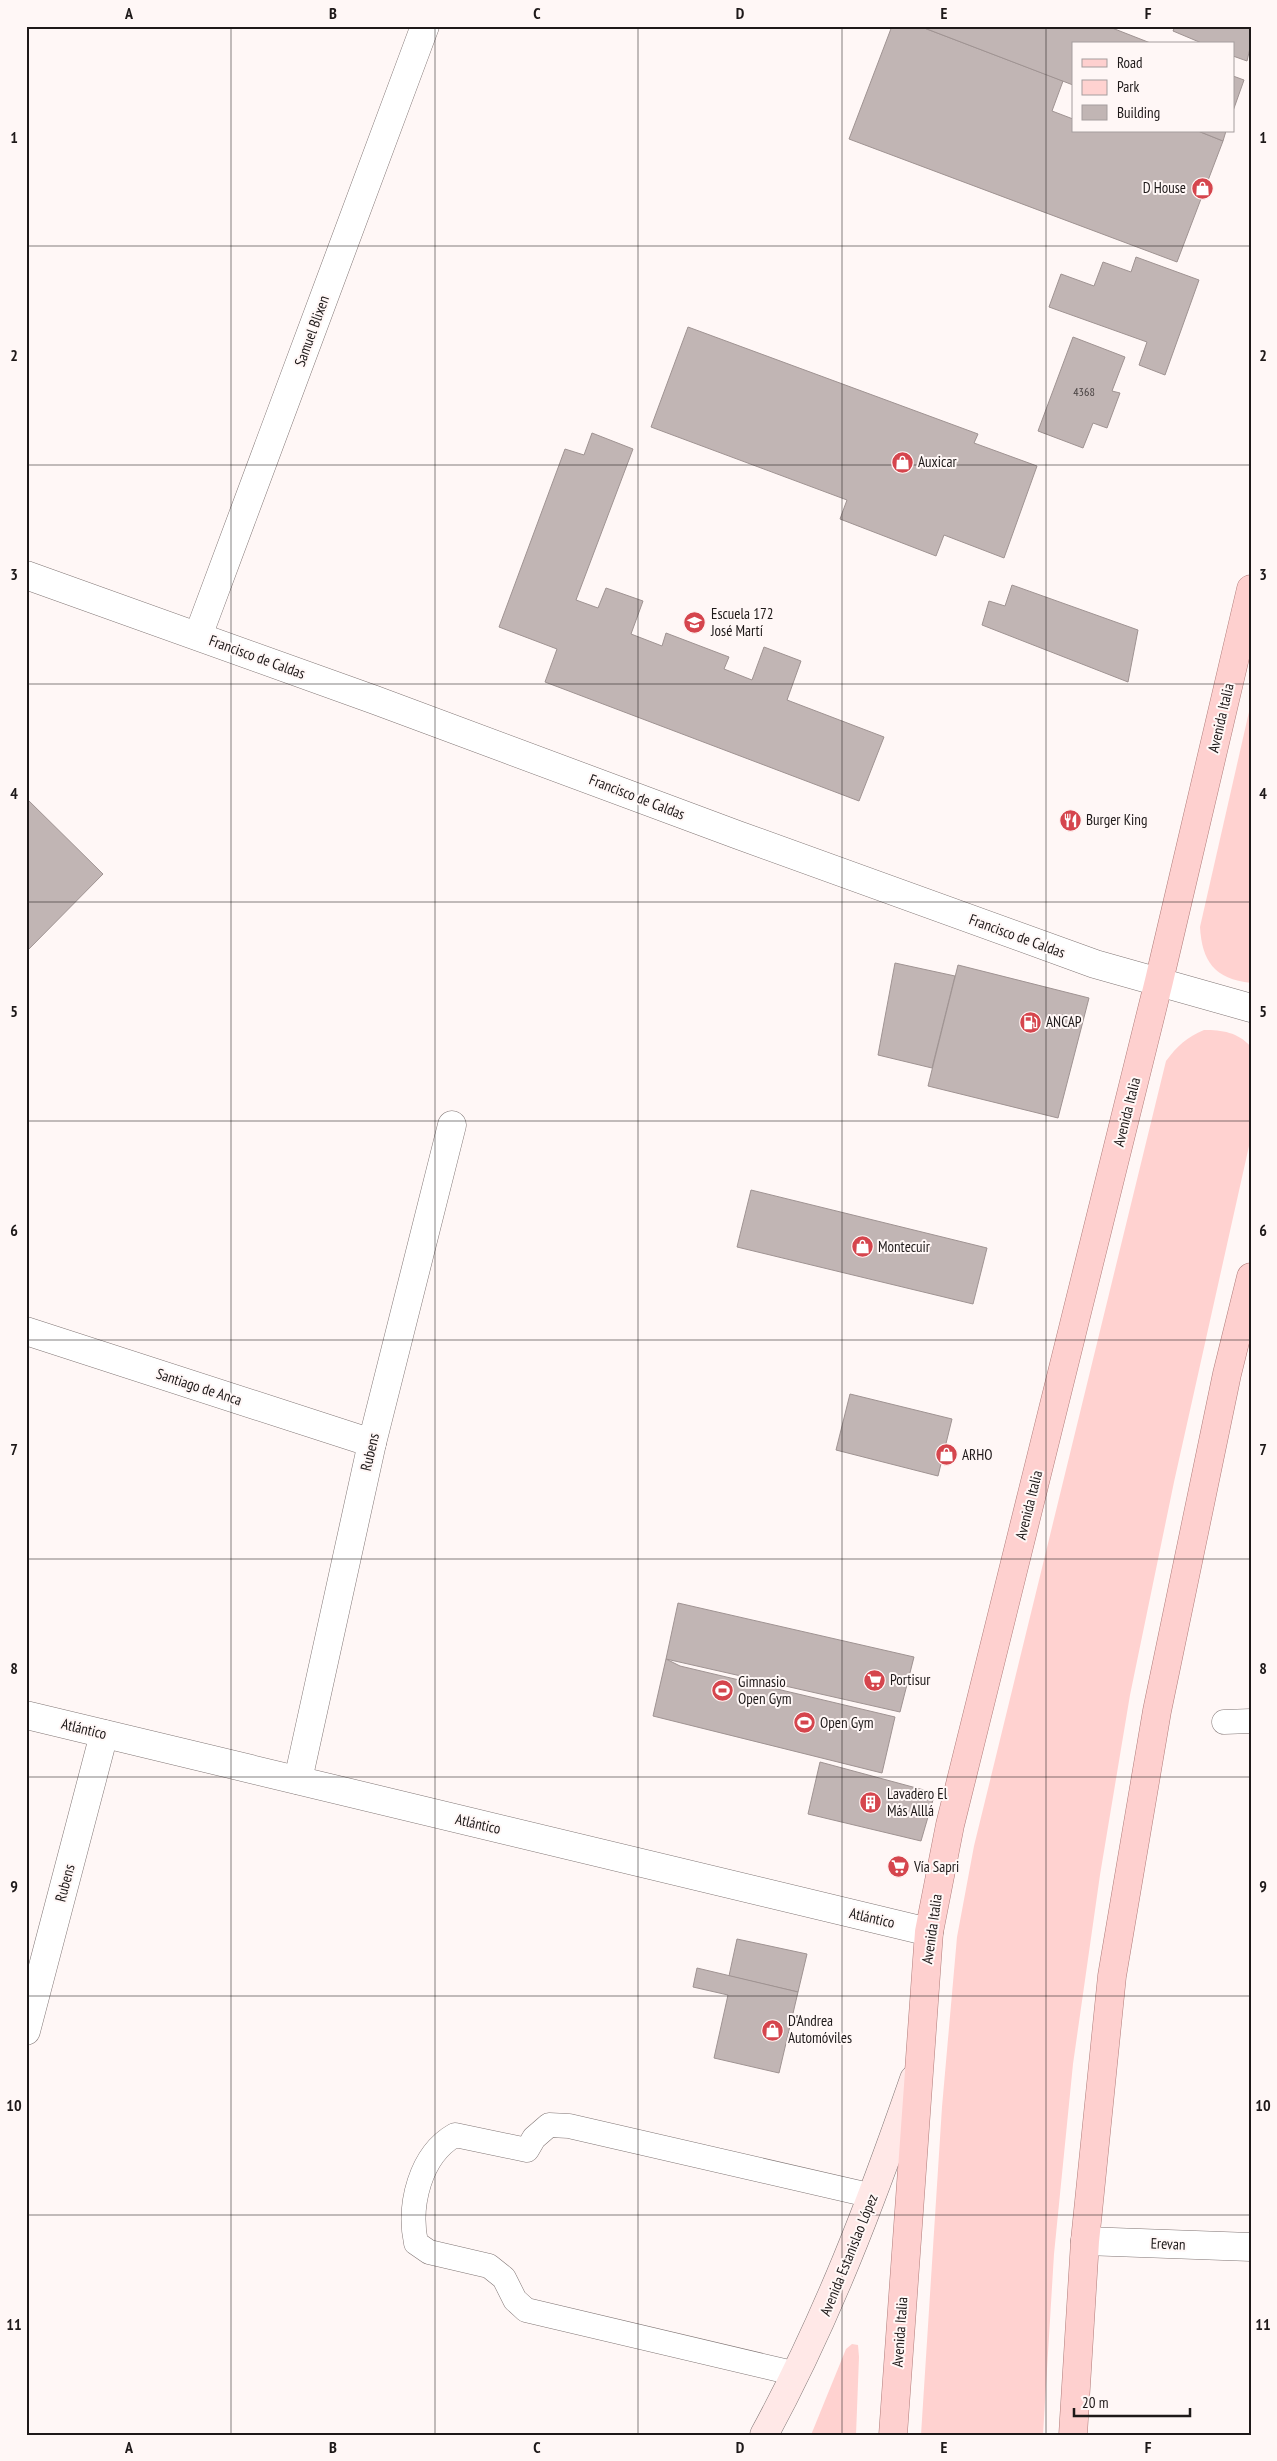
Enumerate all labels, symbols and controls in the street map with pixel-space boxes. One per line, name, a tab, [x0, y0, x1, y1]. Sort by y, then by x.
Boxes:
text: A	[124, 3, 134, 23]
text: B	[329, 3, 337, 23]
text: C	[533, 3, 541, 23]
text: D	[736, 3, 745, 23]
text: E	[941, 3, 948, 23]
text: F	[1145, 3, 1152, 23]
legend	[1072, 42, 1234, 132]
text: Road	[1117, 53, 1143, 72]
text: Park	[1117, 77, 1139, 96]
text: Building	[1117, 103, 1160, 122]
text: 1	[10, 127, 18, 147]
text: 1	[1259, 127, 1267, 147]
shop icon: D House	[1190, 176, 1214, 200]
place label: D House	[1143, 178, 1186, 197]
street label: Samuel Blixen	[290, 293, 333, 369]
text: 2	[10, 345, 18, 365]
text: 2	[1259, 345, 1267, 365]
house number: 4368	[1073, 384, 1095, 399]
shop icon: Auxicar	[890, 450, 914, 474]
place label: Auxicar	[918, 452, 957, 471]
text: 3	[10, 564, 18, 584]
text: 3	[1259, 564, 1267, 584]
place label: Escuela 172 José Martí	[710, 604, 773, 640]
school or university icon: Escuela 172 José Martí	[683, 611, 707, 635]
street label: Francisco de Caldas	[207, 630, 308, 683]
street label: Avenida Italia	[1203, 681, 1238, 754]
street label: Francisco de Caldas	[587, 770, 688, 823]
text: 4	[10, 783, 18, 803]
text: 4	[1259, 783, 1267, 803]
restaurant icon: Burger King	[1058, 808, 1082, 832]
place label: Burger King	[1086, 810, 1147, 829]
street label: Francisco de Caldas	[967, 909, 1068, 962]
text: 5	[10, 1001, 18, 1021]
text: 5	[1259, 1001, 1267, 1021]
fuel station icon: ANCAP	[1018, 1010, 1042, 1034]
place label: ANCAP	[1046, 1012, 1082, 1031]
street label: Avenida Italia	[1109, 1075, 1144, 1148]
text: 6	[10, 1220, 18, 1240]
text: 6	[1259, 1220, 1267, 1240]
shop icon: Montecuir	[850, 1235, 874, 1259]
place label: Montecuir	[878, 1237, 931, 1256]
street label: Santiago de Anca	[154, 1364, 244, 1409]
street label: Rubens	[356, 1431, 383, 1473]
text: 7	[10, 1439, 18, 1459]
text: 7	[1259, 1439, 1267, 1459]
shop icon: ARHO	[934, 1443, 958, 1467]
place label: ARHO	[962, 1445, 993, 1464]
street label: Avenida Italia	[1011, 1468, 1046, 1541]
text: 8	[10, 1658, 18, 1678]
text: 8	[1259, 1658, 1267, 1678]
supermarket icon: Portisur	[862, 1668, 886, 1692]
place label: Portisur	[890, 1670, 931, 1689]
place label: Gimnasio Open Gym	[738, 1672, 792, 1708]
sports icon: Gimnasio Open Gym	[710, 1679, 734, 1703]
sports icon: Open Gym	[792, 1711, 816, 1735]
place label: Open Gym	[820, 1713, 874, 1732]
street label: Atlántico	[59, 1714, 109, 1743]
place label: Lavadero El Más Alllá	[887, 1784, 948, 1820]
building icon: Lavadero El Más Alllá	[859, 1791, 883, 1815]
street label: Atlántico	[454, 1809, 503, 1838]
supermarket icon: Vía Sapri	[886, 1855, 910, 1879]
place label: Vía Sapri	[913, 1857, 959, 1876]
street label: Rubens	[50, 1862, 79, 1904]
text: 9	[10, 1876, 18, 1896]
text: 9	[1259, 1876, 1267, 1896]
street label: Avenida Italia	[917, 1893, 946, 1965]
street label: Atlántico	[848, 1903, 897, 1932]
place label: D'Andrea Automóviles	[788, 2011, 852, 2047]
shop icon: D'Andrea Automóviles	[760, 2018, 784, 2042]
text: 10	[6, 2095, 22, 2115]
text: 10	[1255, 2095, 1271, 2115]
street label: Avenida Estanislao López	[815, 2191, 882, 2319]
street label: Erevan	[1150, 2233, 1186, 2254]
street label: Avenida Italia	[888, 2296, 911, 2368]
text: 11	[6, 2314, 22, 2334]
text: 11	[1255, 2314, 1271, 2334]
scale bar	[1074, 2386, 1191, 2418]
text: 20 m	[1082, 2393, 1108, 2412]
text: A	[124, 2437, 134, 2457]
text: B	[329, 2437, 337, 2457]
text: C	[533, 2437, 541, 2457]
text: D	[736, 2437, 745, 2457]
text: E	[941, 2437, 948, 2457]
text: F	[1145, 2437, 1152, 2457]

